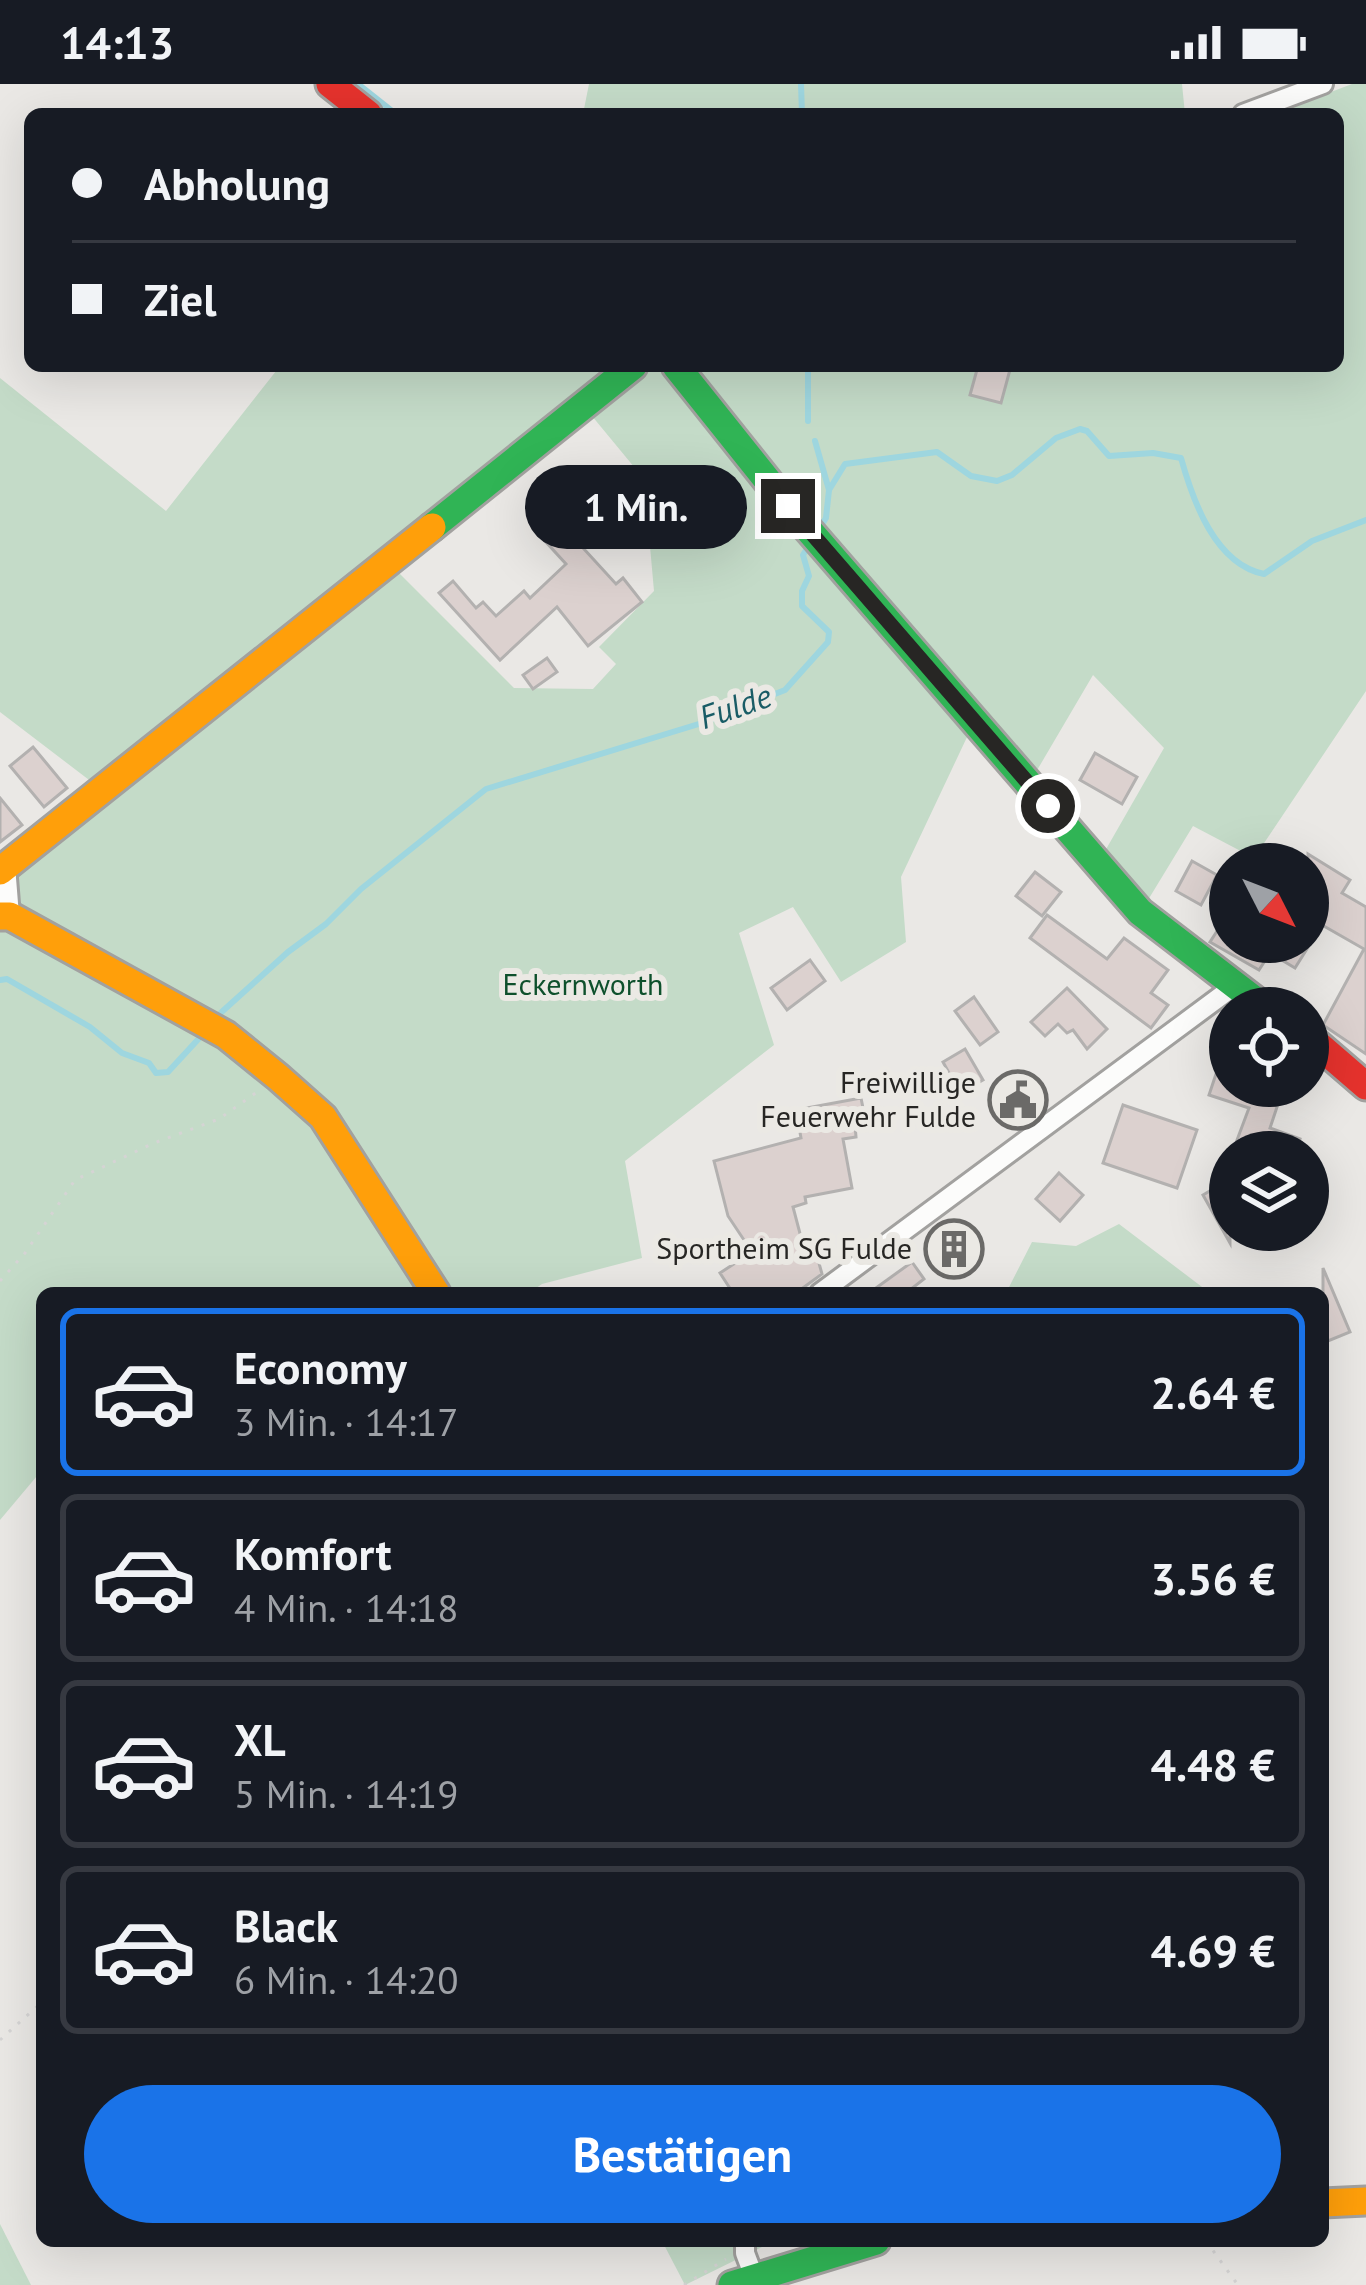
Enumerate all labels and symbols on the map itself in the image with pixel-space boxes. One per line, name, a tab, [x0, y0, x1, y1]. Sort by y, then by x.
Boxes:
callout: 1 Min.	[524, 464, 746, 548]
route end	[761, 479, 815, 533]
water label: Fulde	[693, 673, 778, 738]
route start	[1021, 779, 1075, 833]
north arrow	[1209, 843, 1329, 963]
park label: Eckernworth	[503, 964, 663, 1003]
place label: Freiwillige Feuerwehr Fulde	[760, 1062, 976, 1135]
public building icon: Freiwillige Feuerwehr Fulde	[987, 1069, 1049, 1131]
building icon: Sportheim SG Fulde	[923, 1218, 985, 1280]
place label: Sportheim SG Fulde	[656, 1228, 912, 1267]

